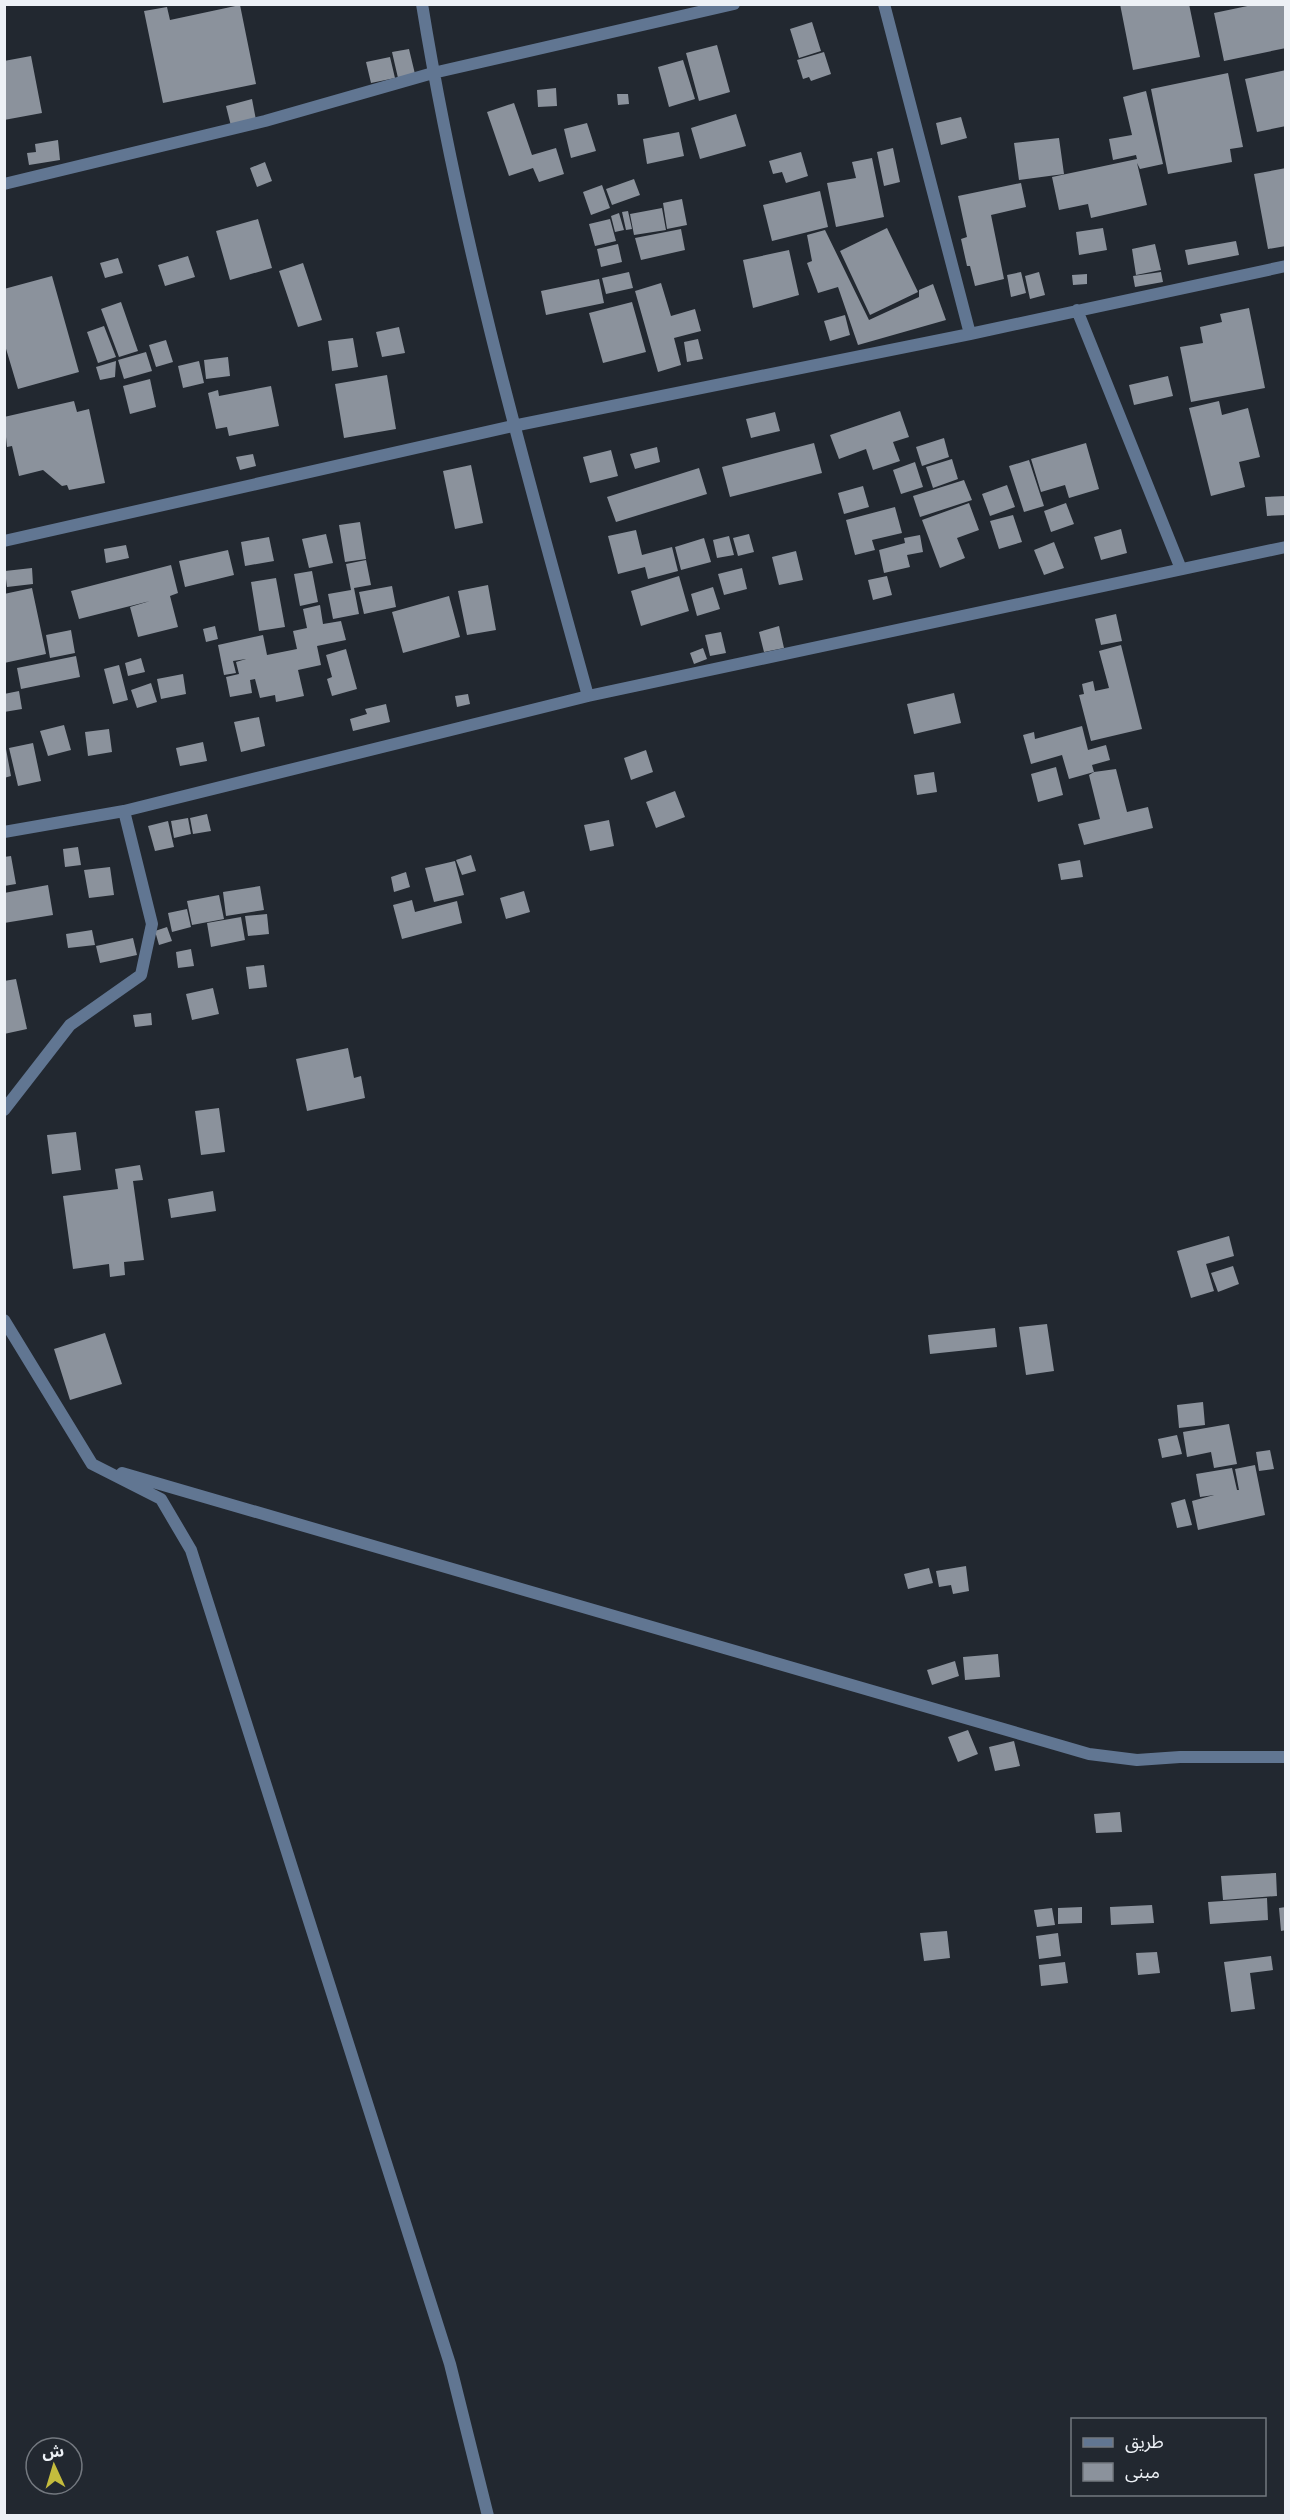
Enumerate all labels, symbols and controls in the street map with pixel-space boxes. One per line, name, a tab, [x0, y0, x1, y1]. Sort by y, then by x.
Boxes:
legend	[1071, 2418, 1266, 2496]
text: طريق	[1125, 2429, 1164, 2456]
north arrow	[24, 2436, 84, 2496]
text: ش	[41, 2439, 65, 2465]
text: مبنى	[1125, 2459, 1160, 2486]

